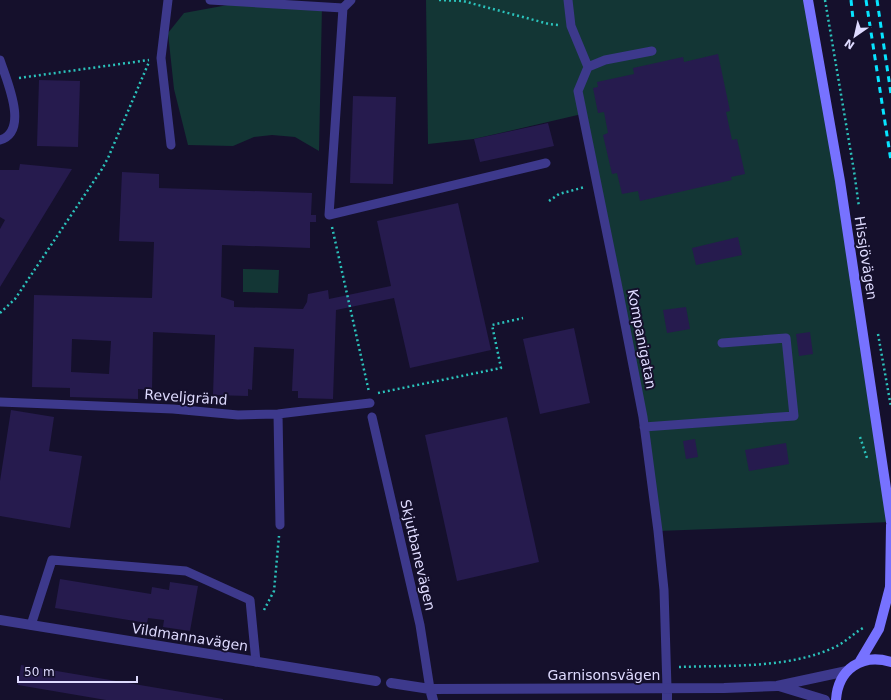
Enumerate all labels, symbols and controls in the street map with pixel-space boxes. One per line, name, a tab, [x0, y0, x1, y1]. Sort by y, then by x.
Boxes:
north arrow	[835, 16, 875, 56]
text: N	[842, 36, 857, 52]
street label: Hissjövägen	[851, 215, 881, 301]
street label: Kompanigatan	[624, 288, 660, 390]
street label: Reveljgränd	[144, 386, 228, 408]
street label: Skjutbanevägen	[397, 498, 439, 612]
street label: Vildmannavägen	[131, 620, 249, 654]
scale bar	[18, 658, 137, 684]
text: 50 m	[24, 665, 55, 679]
street label: Garnisonsvägen	[548, 667, 660, 683]

